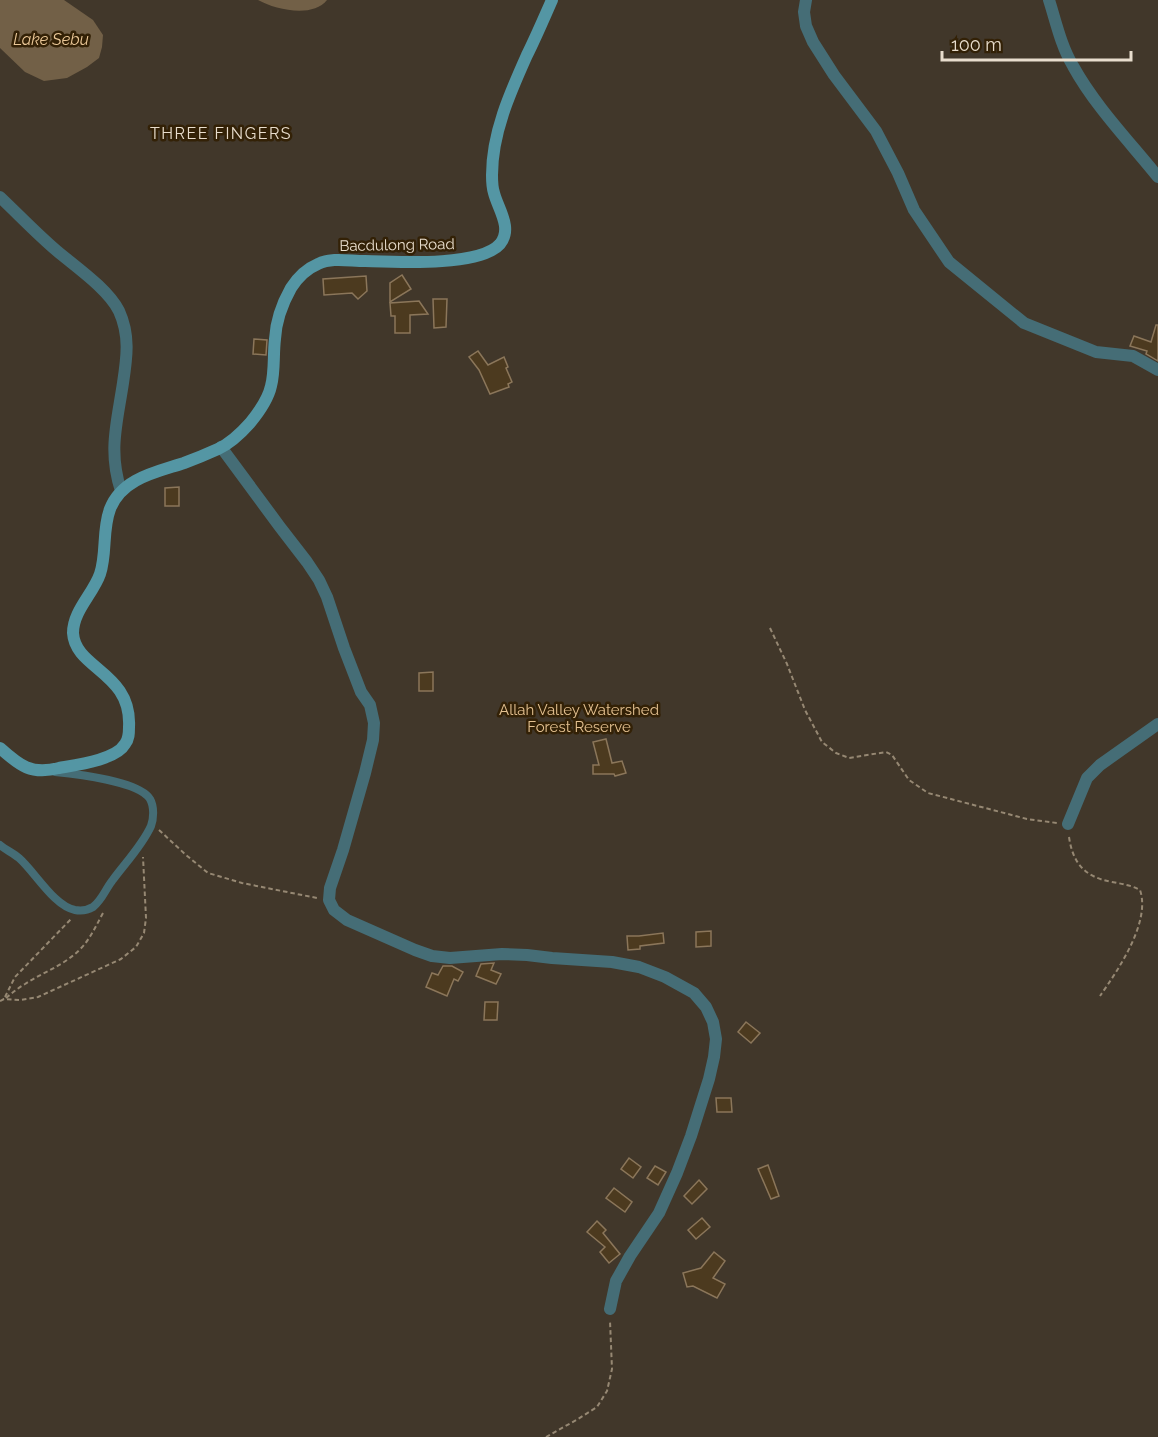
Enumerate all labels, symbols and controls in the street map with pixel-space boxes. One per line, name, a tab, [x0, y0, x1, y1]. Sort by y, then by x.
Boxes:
scale bar	[942, 24, 1131, 62]
water label: Lake Sebu	[13, 30, 89, 49]
text: 100 m	[951, 34, 1002, 55]
district label: THREE FINGERS	[150, 124, 292, 143]
street label: Bacdulong Road	[339, 235, 455, 255]
park label: Allah Valley Watershed Forest Reserve	[499, 701, 659, 736]

